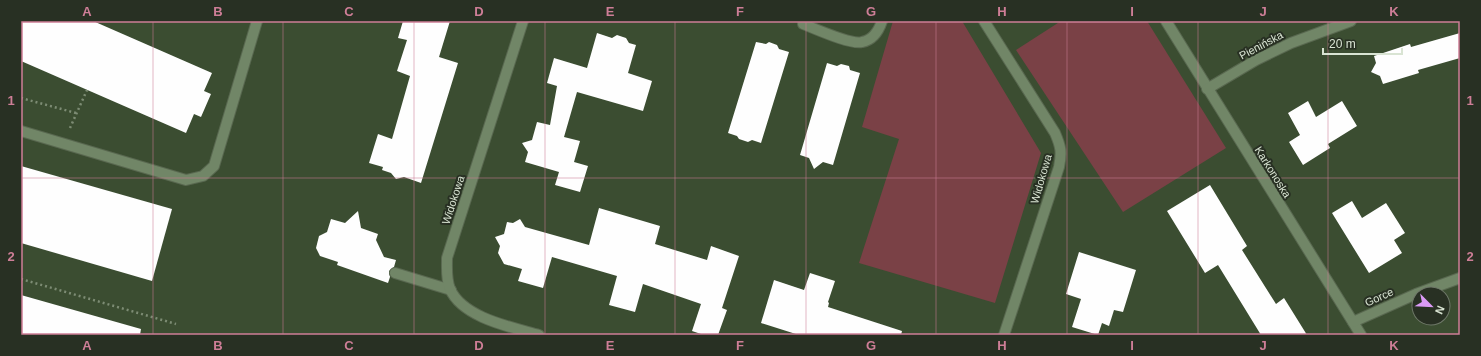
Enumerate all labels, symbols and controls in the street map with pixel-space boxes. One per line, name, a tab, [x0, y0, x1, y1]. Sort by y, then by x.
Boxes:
text: A	[82, 4, 92, 19]
text: B	[213, 4, 223, 19]
text: C	[344, 4, 354, 19]
text: D	[474, 4, 484, 19]
text: E	[606, 4, 615, 19]
text: F	[736, 4, 744, 19]
text: G	[866, 4, 876, 19]
text: H	[997, 4, 1007, 19]
text: I	[1130, 4, 1134, 19]
text: J	[1259, 4, 1267, 19]
text: K	[1389, 4, 1399, 19]
street label: Pienińska	[1237, 28, 1286, 61]
scale bar	[1323, 30, 1402, 56]
text: 20 m	[1329, 37, 1356, 51]
text: 1	[7, 93, 15, 108]
text: 1	[1466, 93, 1474, 108]
street label: Karkonoska	[1253, 144, 1294, 201]
street label: Widokowa	[1028, 152, 1054, 205]
street label: Widokowa	[439, 173, 467, 226]
text: 2	[7, 249, 15, 264]
text: 2	[1466, 249, 1474, 264]
street label: Gorce	[1363, 285, 1395, 309]
north arrow	[1411, 286, 1451, 326]
text: N	[1433, 304, 1447, 316]
text: A	[82, 338, 92, 353]
text: B	[213, 338, 223, 353]
text: C	[344, 338, 354, 353]
text: D	[474, 338, 484, 353]
text: E	[606, 338, 615, 353]
text: F	[736, 338, 744, 353]
text: G	[866, 338, 876, 353]
text: H	[997, 338, 1007, 353]
text: I	[1130, 338, 1134, 353]
text: J	[1259, 338, 1267, 353]
text: K	[1389, 338, 1399, 353]

